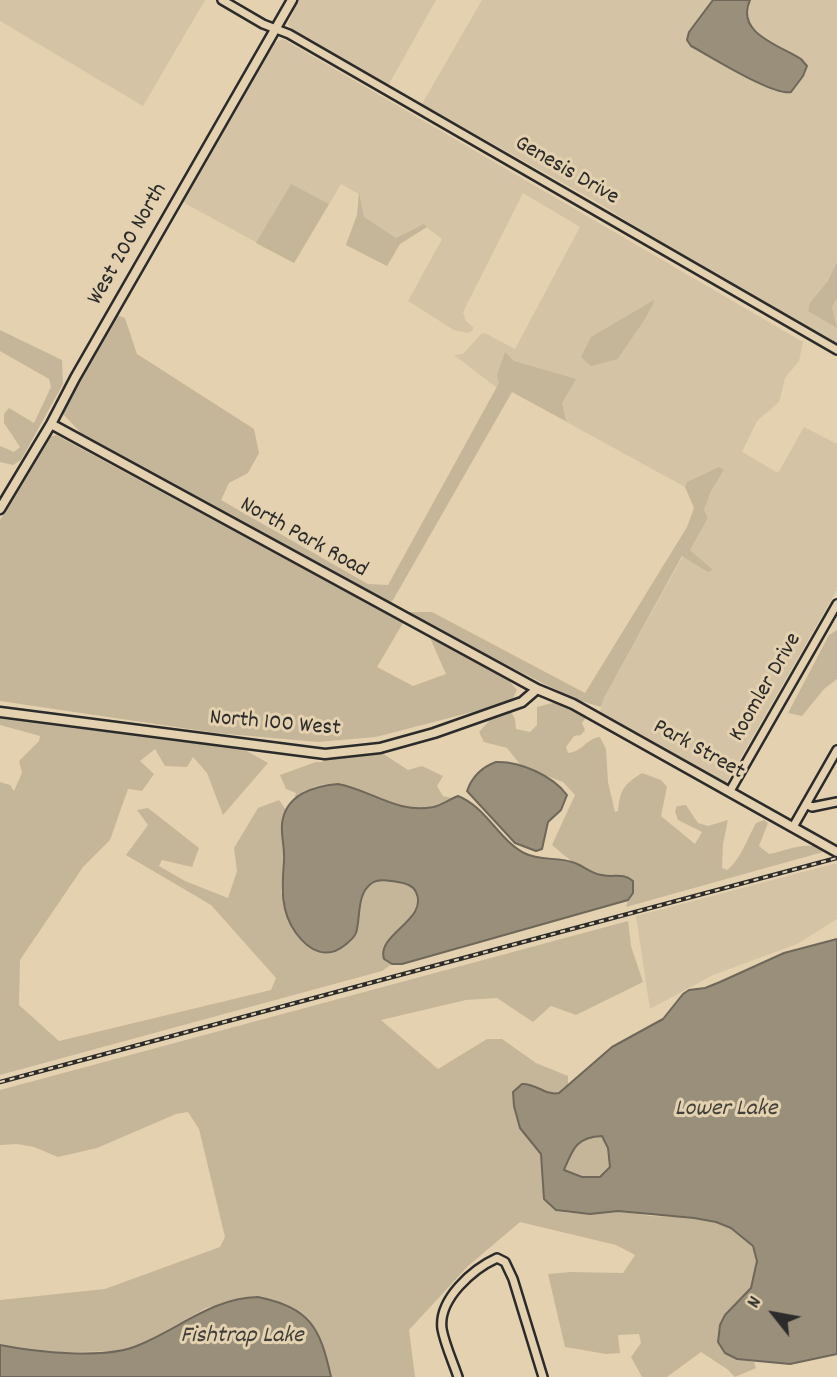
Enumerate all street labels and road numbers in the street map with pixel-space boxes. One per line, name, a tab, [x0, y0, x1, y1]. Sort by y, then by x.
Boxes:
street label: Genesis Drive	[509, 131, 623, 213]
street label: West 200 North	[83, 179, 175, 311]
street label: North Park Road	[234, 493, 372, 585]
street label: Koomler Drive	[725, 629, 809, 747]
street label: North 100 West	[208, 706, 342, 744]
street label: Park Street	[647, 715, 749, 787]

